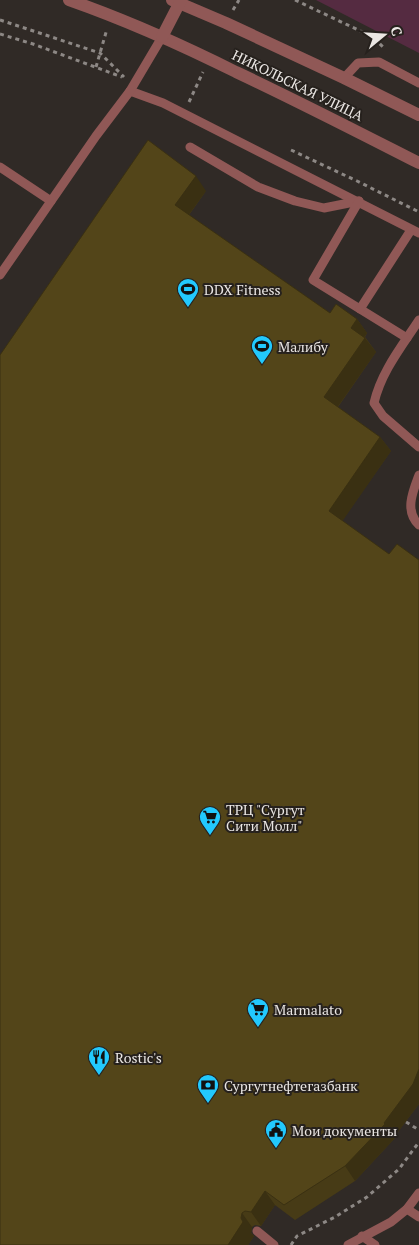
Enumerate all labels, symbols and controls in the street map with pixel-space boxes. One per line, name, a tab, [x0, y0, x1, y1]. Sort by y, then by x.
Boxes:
north arrow	[359, 10, 409, 60]
text: С	[386, 24, 407, 38]
street label: НИКОЛЬСКАЯ УЛИЦА	[229, 45, 367, 125]
sports icon: DDX Fitness	[176, 277, 200, 308]
place label: DDX Fitness	[204, 280, 281, 299]
sports icon: Малибу	[250, 334, 274, 365]
place label: Малибу	[278, 337, 329, 356]
place label: ТРЦ "Сургут Сити Молл"	[226, 800, 305, 835]
supermarket icon: ТРЦ "Сургут Сити Молл"	[198, 805, 222, 836]
supermarket icon: Marmalato	[246, 997, 270, 1028]
place label: Marmalato	[274, 1000, 342, 1019]
restaurant icon: Rostic's	[87, 1045, 111, 1076]
place label: Rostic's	[115, 1048, 162, 1067]
bank icon: Сургутнефтегазбанк	[196, 1073, 220, 1104]
place label: Сургутнефтегазбанк	[224, 1076, 358, 1095]
public building icon: Мои документы	[264, 1118, 288, 1149]
place label: Мои документы	[292, 1121, 397, 1140]

